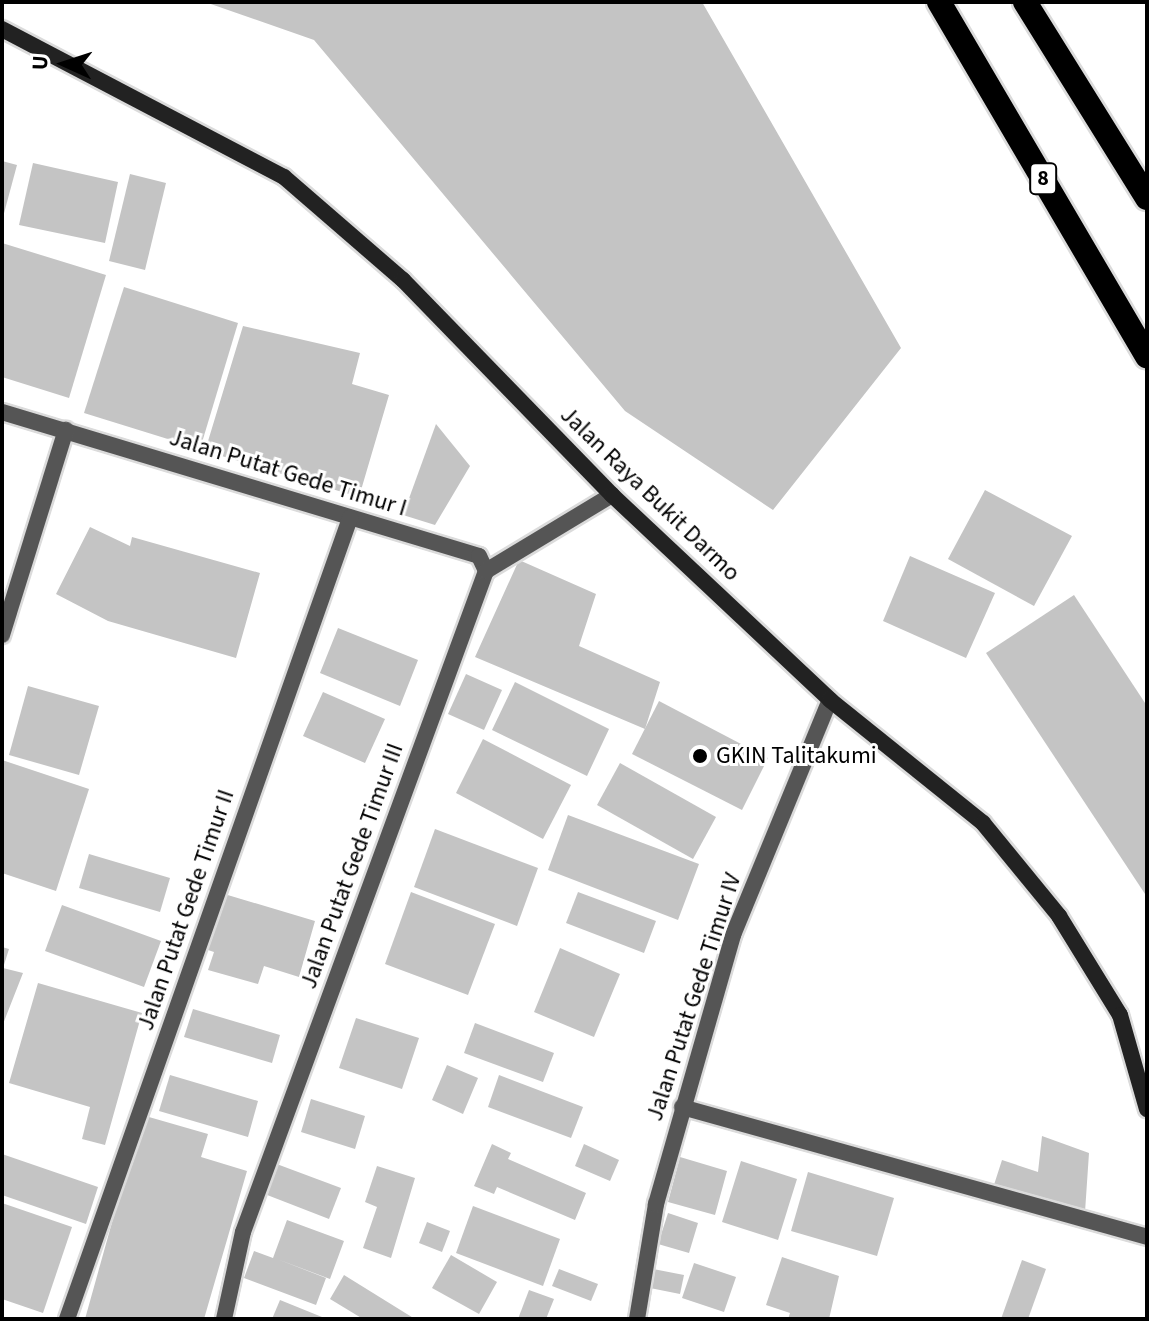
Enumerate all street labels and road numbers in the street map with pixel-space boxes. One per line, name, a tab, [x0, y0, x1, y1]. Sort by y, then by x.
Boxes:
road number: 8	[1029, 161, 1057, 197]
street label: Jalan Raya Bukit Darmo	[554, 401, 746, 587]
street label: Jalan Putat Gede Timur I	[166, 423, 410, 523]
street label: Jalan Putat Gede Timur III	[294, 739, 410, 993]
street label: Jalan Putat Gede Timur II	[131, 786, 241, 1034]
street label: Jalan Putat Gede Timur IV	[640, 869, 748, 1125]

